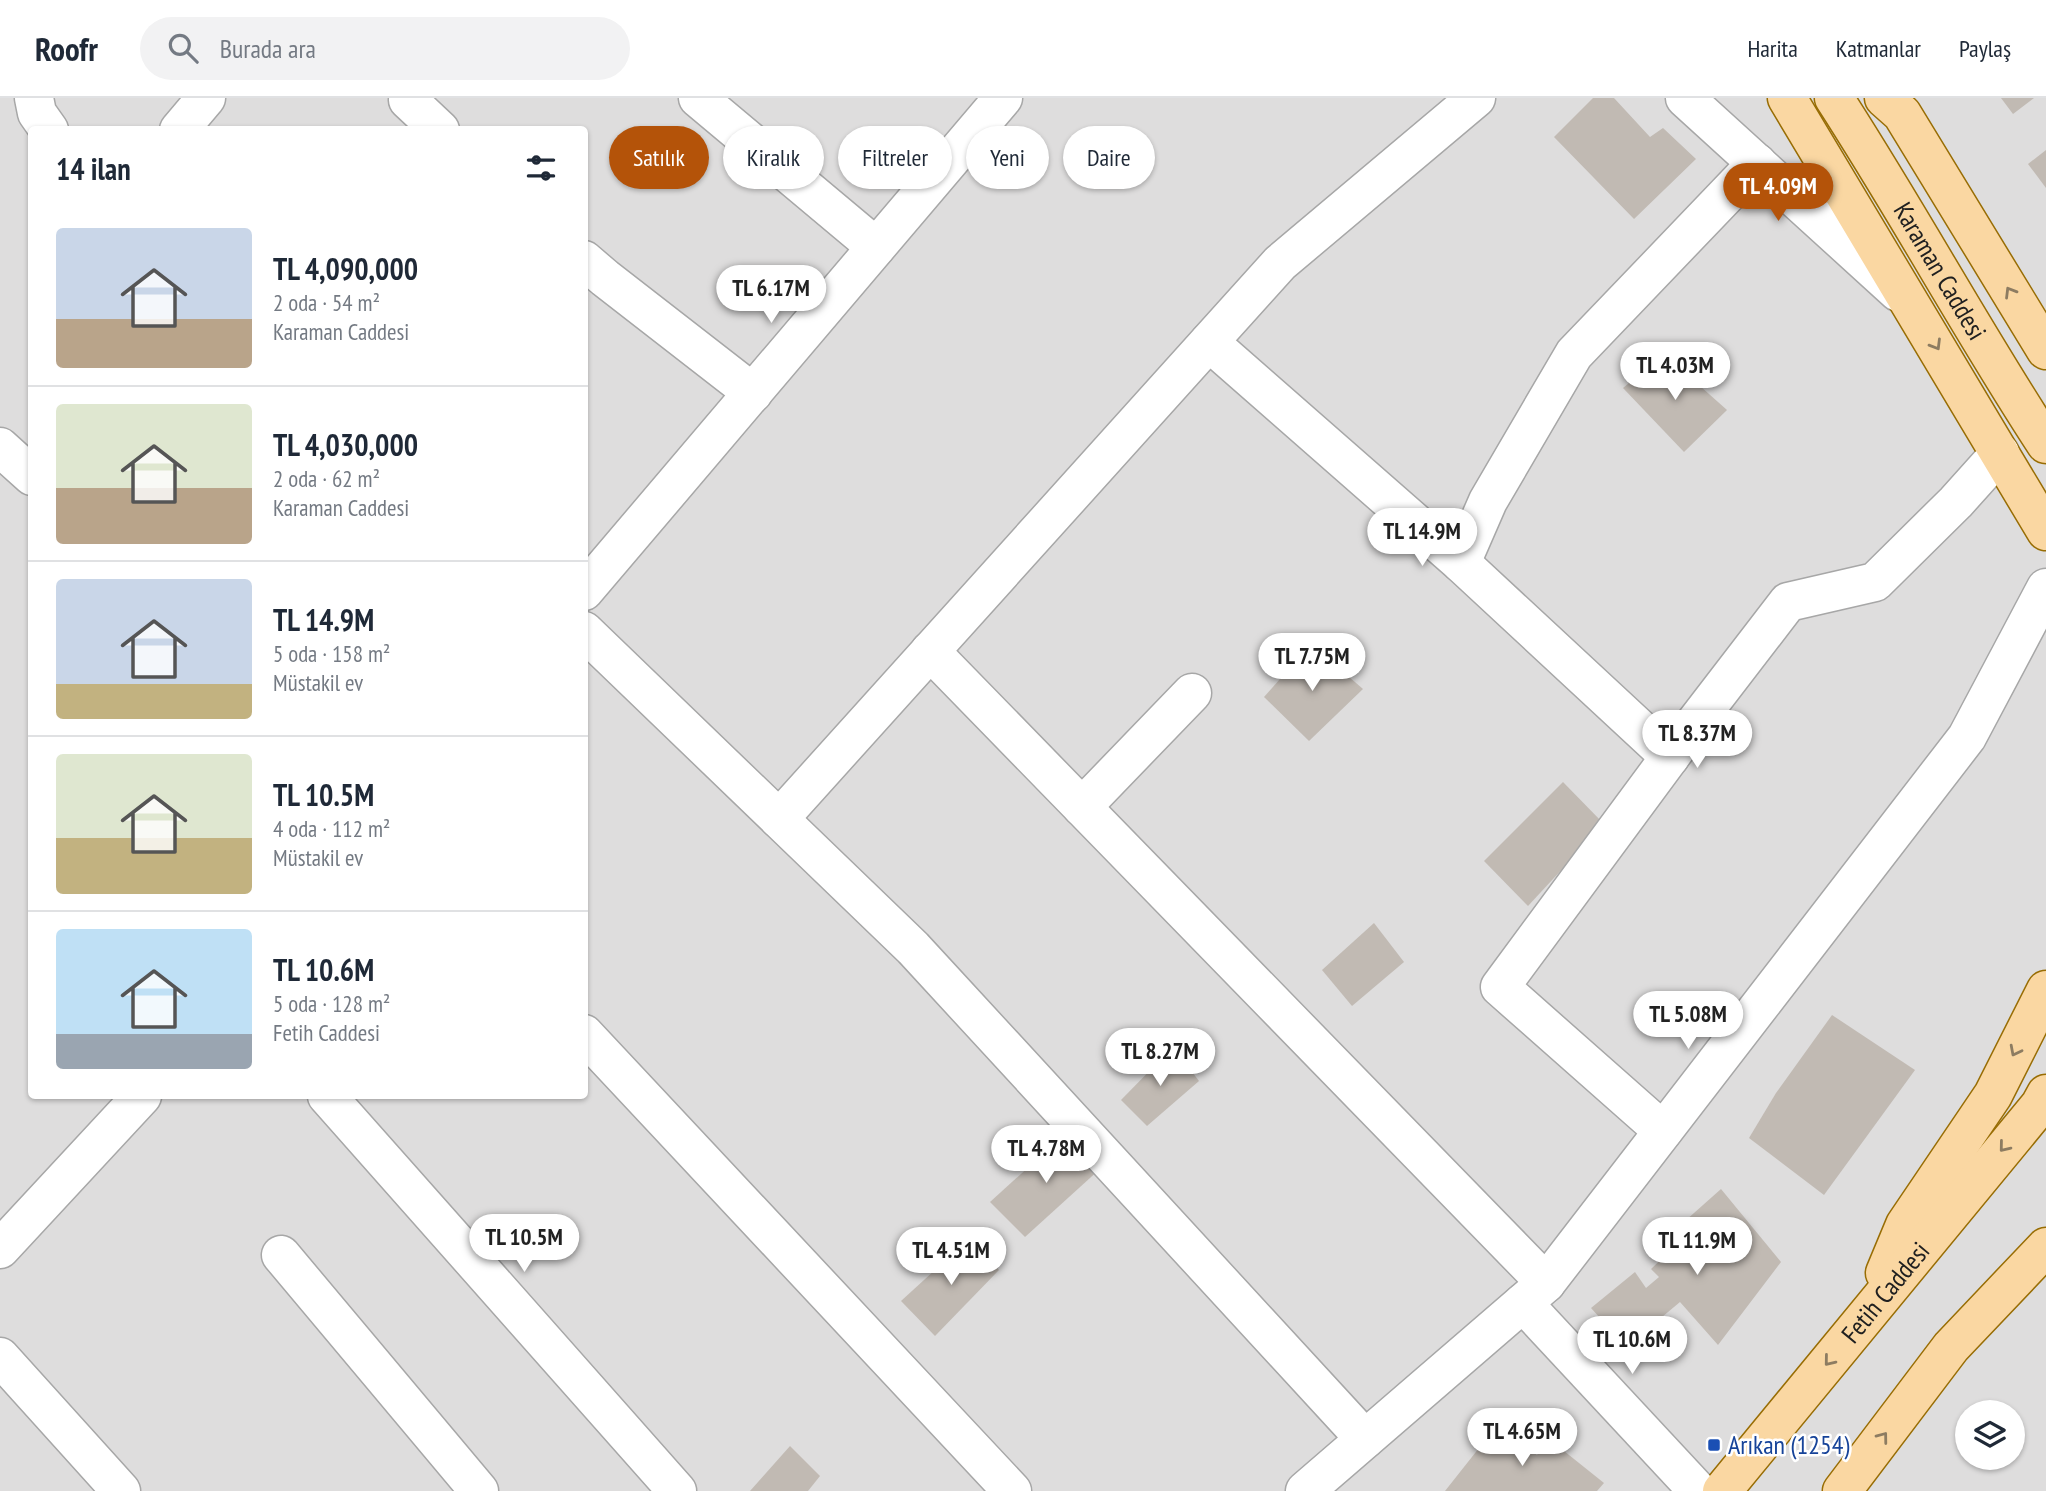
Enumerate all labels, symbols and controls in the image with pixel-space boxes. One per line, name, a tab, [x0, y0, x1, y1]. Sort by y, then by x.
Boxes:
search box	[140, 17, 630, 80]
text: Roofr	[35, 27, 98, 70]
icon: search	[164, 29, 202, 67]
text: Burada ara	[220, 32, 316, 65]
text: Harita	[1747, 33, 1798, 64]
text: Katmanlar	[1836, 33, 1921, 64]
text: Paylaş	[1959, 33, 2011, 64]
chip: Satılık	[609, 126, 709, 189]
chip: Kiralık	[723, 126, 824, 189]
chip: Filtreler	[838, 126, 952, 189]
chip: Yeni	[966, 126, 1049, 189]
chip: Daire	[1063, 126, 1155, 189]
text: 14 ilan	[56, 149, 131, 188]
icon: filters	[522, 149, 560, 187]
pin: TL 4.09M	[1706, 164, 1850, 223]
text: TL 4.09M	[1739, 171, 1817, 200]
street label: Karaman Caddesi	[1887, 196, 1994, 346]
text: TL 4,090,000	[273, 249, 418, 288]
icon: home	[112, 256, 196, 340]
pin: TL 6.17M	[699, 266, 843, 325]
text: TL 6.17M	[732, 273, 810, 302]
one-way arrow	[2006, 287, 2019, 300]
text: 2 oda · 54 m²	[273, 288, 380, 317]
text: Karaman Caddesi	[273, 317, 409, 346]
one-way arrow	[1927, 338, 1940, 351]
pin: TL 4.03M	[1603, 342, 1747, 402]
text: TL 4.03M	[1636, 350, 1714, 379]
text: TL 4,030,000	[273, 425, 418, 464]
icon: home	[112, 432, 196, 516]
text: 2 oda · 62 m²	[273, 464, 380, 493]
text: Karaman Caddesi	[273, 493, 409, 522]
pin: TL 14.9M	[1350, 508, 1494, 568]
text: TL 14.9M	[1383, 516, 1461, 545]
text: TL 14.9M	[273, 600, 374, 639]
icon: home	[112, 607, 196, 691]
pin: TL 7.75M	[1240, 634, 1384, 693]
text: 5 oda · 158 m²	[273, 639, 390, 668]
text: TL 7.75M	[1274, 641, 1350, 670]
text: Müstakil ev	[273, 668, 363, 697]
pin: TL 8.37M	[1625, 710, 1769, 770]
text: TL 8.37M	[1658, 718, 1736, 747]
text: TL 10.5M	[273, 775, 374, 814]
icon: home	[112, 782, 196, 866]
text: 4 oda · 112 m²	[273, 814, 390, 843]
text: Müstakil ev	[273, 843, 363, 872]
text: TL 10.6M	[273, 950, 374, 989]
icon: home	[112, 957, 196, 1041]
text: 5 oda · 128 m²	[273, 989, 390, 1018]
pin: TL 5.08M	[1616, 992, 1760, 1051]
text: TL 5.08M	[1649, 999, 1727, 1028]
text: Fetih Caddesi	[273, 1018, 380, 1047]
pin: TL 8.27M	[1088, 1028, 1232, 1088]
text: TL 8.27M	[1121, 1036, 1199, 1065]
one-way arrow	[2010, 1044, 2024, 1056]
pin: TL 4.78M	[974, 1126, 1118, 1185]
text: TL 4.78M	[1007, 1133, 1085, 1162]
one-way arrow	[2000, 1140, 2013, 1152]
pin: TL 10.5M	[452, 1214, 596, 1274]
pin: TL 11.9M	[1625, 1218, 1769, 1277]
text: TL 10.5M	[485, 1222, 563, 1251]
text: TL 11.9M	[1658, 1225, 1736, 1254]
pin: TL 4.51M	[879, 1228, 1023, 1287]
text: TL 4.51M	[912, 1235, 990, 1264]
street label: Fetih Caddesi	[1834, 1235, 1936, 1350]
pin: TL 10.6M	[1560, 1316, 1704, 1376]
text: TL 10.6M	[1593, 1324, 1671, 1353]
one-way arrow	[1825, 1353, 1837, 1366]
map controls	[1955, 1400, 2025, 1470]
button: layers	[1955, 1400, 2025, 1470]
pin: TL 4.65M	[1450, 1408, 1594, 1468]
text: TL 4.65M	[1483, 1416, 1561, 1445]
place label: Arıkan (1254)	[1728, 1428, 1849, 1461]
one-way arrow	[1875, 1432, 1887, 1445]
marker: Arıkan (1254)	[1706, 1437, 1722, 1453]

